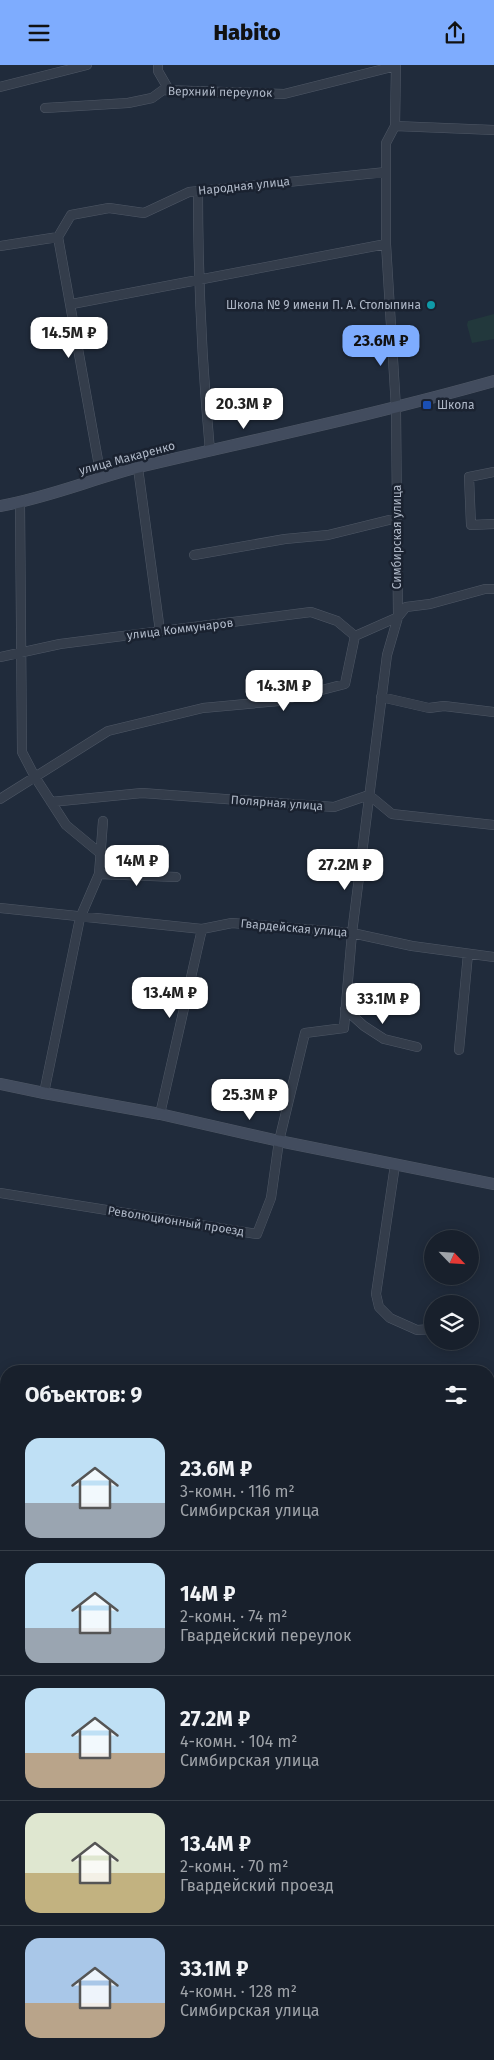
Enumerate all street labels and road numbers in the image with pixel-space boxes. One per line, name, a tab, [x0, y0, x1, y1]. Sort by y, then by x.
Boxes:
street label: Верхний переулок	[168, 84, 273, 100]
street label: Народная улица	[197, 174, 291, 198]
street label: улица Макаренко	[77, 438, 177, 478]
street label: Симбирская улица	[390, 485, 404, 589]
street label: улица Коммунаров	[126, 616, 234, 642]
street label: Полярная улица	[230, 793, 324, 813]
street label: Гвардейская улица	[240, 916, 348, 940]
street label: Революционный проезд	[107, 1203, 245, 1239]

